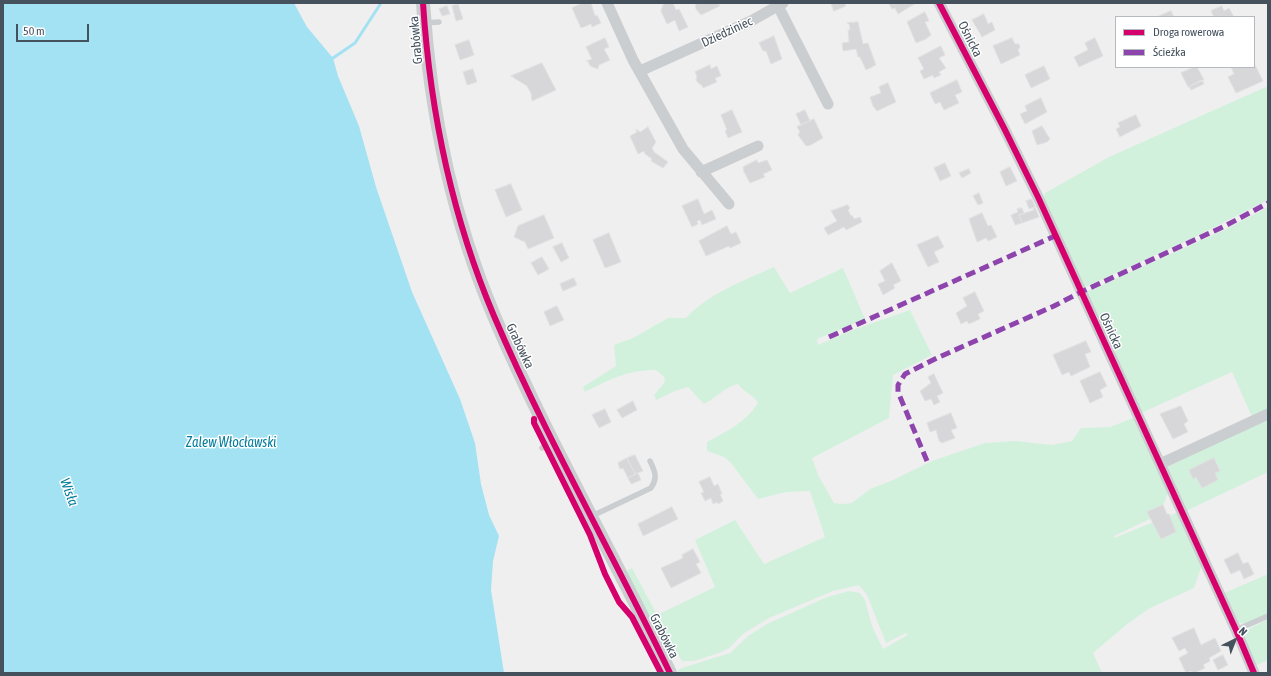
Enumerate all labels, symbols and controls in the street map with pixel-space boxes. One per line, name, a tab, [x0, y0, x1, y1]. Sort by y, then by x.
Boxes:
street label: Dziedziniec	[699, 13, 755, 51]
street label: Grabówka	[406, 15, 426, 65]
scale bar	[18, 16, 91, 42]
legend	[1115, 16, 1255, 68]
street label: Ośnicka	[954, 19, 986, 59]
text: 50 m	[23, 24, 45, 38]
text: Droga rowerowa	[1153, 25, 1224, 39]
text: Ścieżka	[1153, 45, 1186, 59]
street label: Ośnicka	[1096, 310, 1126, 352]
street label: Grabówka	[503, 321, 537, 371]
water label: Zalew Włocławski	[186, 435, 276, 451]
water label: Wisła	[56, 476, 82, 508]
street label: Grabówka	[646, 611, 682, 661]
north arrow	[1215, 620, 1255, 660]
text: N	[1237, 625, 1250, 638]

